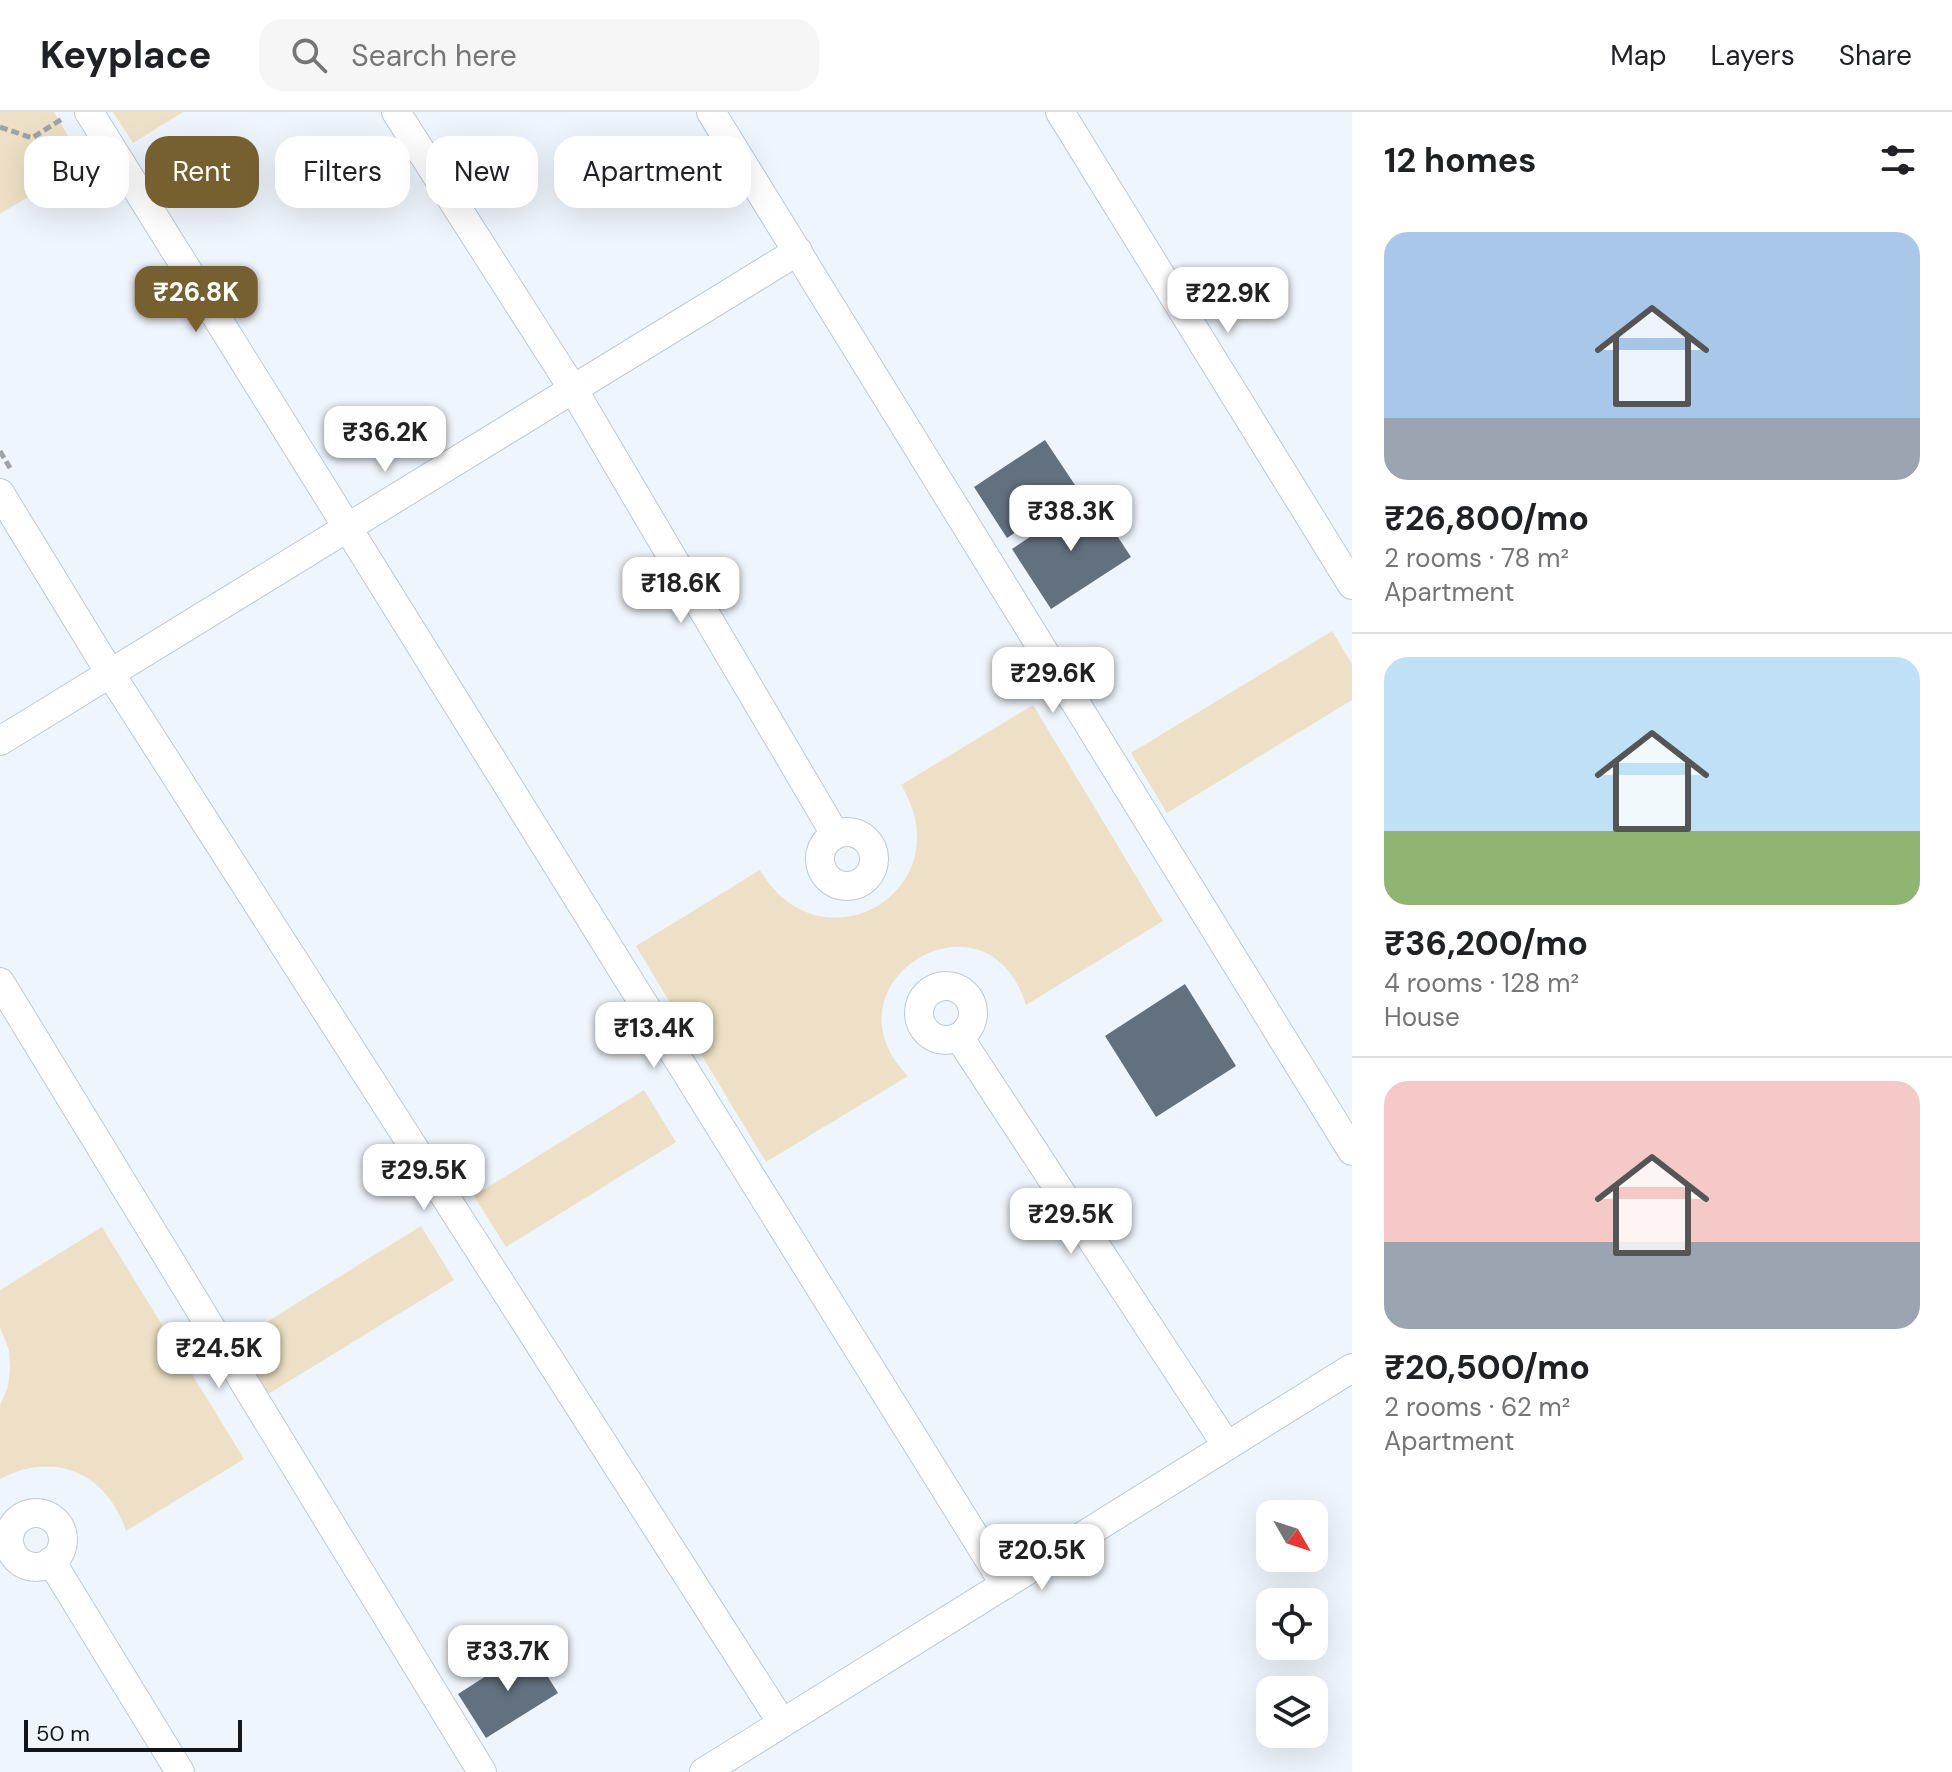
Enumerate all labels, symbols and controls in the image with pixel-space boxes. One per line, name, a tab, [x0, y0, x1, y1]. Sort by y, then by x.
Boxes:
search box	[259, 19, 819, 91]
text: Keyplace	[40, 30, 211, 80]
icon: search	[287, 33, 331, 77]
text: Search here	[351, 36, 517, 75]
text: Map	[1610, 37, 1667, 74]
text: Layers	[1711, 37, 1795, 74]
text: Share	[1839, 37, 1912, 74]
chip: Buy	[24, 136, 129, 208]
chip: Rent	[145, 136, 259, 208]
chip: Filters	[275, 136, 410, 208]
chip: New	[426, 136, 538, 208]
chip: Apartment	[554, 136, 751, 208]
text: 12 homes	[1384, 138, 1536, 183]
icon: filters	[1876, 138, 1920, 182]
pin: ₹26.8K	[131, 266, 261, 334]
pin: ₹22.9K	[1163, 267, 1293, 335]
text: ₹26.8K	[153, 275, 239, 309]
text: ₹22.9K	[1185, 276, 1271, 310]
icon: home	[1580, 284, 1724, 428]
pin: ₹36.2K	[320, 406, 450, 474]
text: ₹36.2K	[342, 415, 428, 449]
pin: ₹38.3K	[1006, 485, 1136, 553]
text: ₹38.3K	[1027, 494, 1115, 528]
text: ₹26,800/mo	[1384, 496, 1589, 541]
text: 2 rooms · 78 m²	[1384, 541, 1569, 575]
pin: ₹18.6K	[616, 557, 746, 625]
text: ₹18.6K	[640, 566, 722, 600]
text: Apartment	[1384, 575, 1515, 609]
pin: ₹29.6K	[988, 647, 1118, 715]
text: ₹29.6K	[1010, 656, 1096, 690]
icon: home	[1580, 709, 1724, 853]
text: ₹36,200/mo	[1384, 921, 1588, 966]
text: 4 rooms · 128 m²	[1384, 966, 1579, 1000]
text: House	[1384, 1000, 1460, 1034]
pin: ₹13.4K	[589, 1002, 719, 1070]
text: ₹13.4K	[613, 1011, 695, 1045]
icon: home	[1580, 1133, 1724, 1277]
pin: ₹29.5K	[359, 1144, 489, 1212]
text: ₹29.5K	[381, 1153, 467, 1187]
pin: ₹29.5K	[1006, 1188, 1136, 1256]
text: ₹29.5K	[1028, 1197, 1114, 1231]
pin: ₹24.5K	[154, 1322, 284, 1390]
text: ₹24.5K	[175, 1331, 263, 1365]
text: ₹20,500/mo	[1384, 1345, 1590, 1390]
text: 2 rooms · 62 m²	[1384, 1390, 1570, 1424]
text: Apartment	[1384, 1424, 1515, 1458]
north arrow	[1256, 1500, 1328, 1572]
map controls	[1256, 1500, 1328, 1748]
pin: ₹20.5K	[977, 1524, 1107, 1592]
text: ₹20.5K	[998, 1533, 1086, 1567]
button: locate	[1256, 1588, 1328, 1660]
pin: ₹33.7K	[443, 1625, 573, 1693]
text: ₹33.7K	[466, 1634, 550, 1668]
button: layers	[1256, 1676, 1328, 1748]
scale bar	[24, 1716, 242, 1752]
text: 50 m	[36, 1719, 90, 1748]

